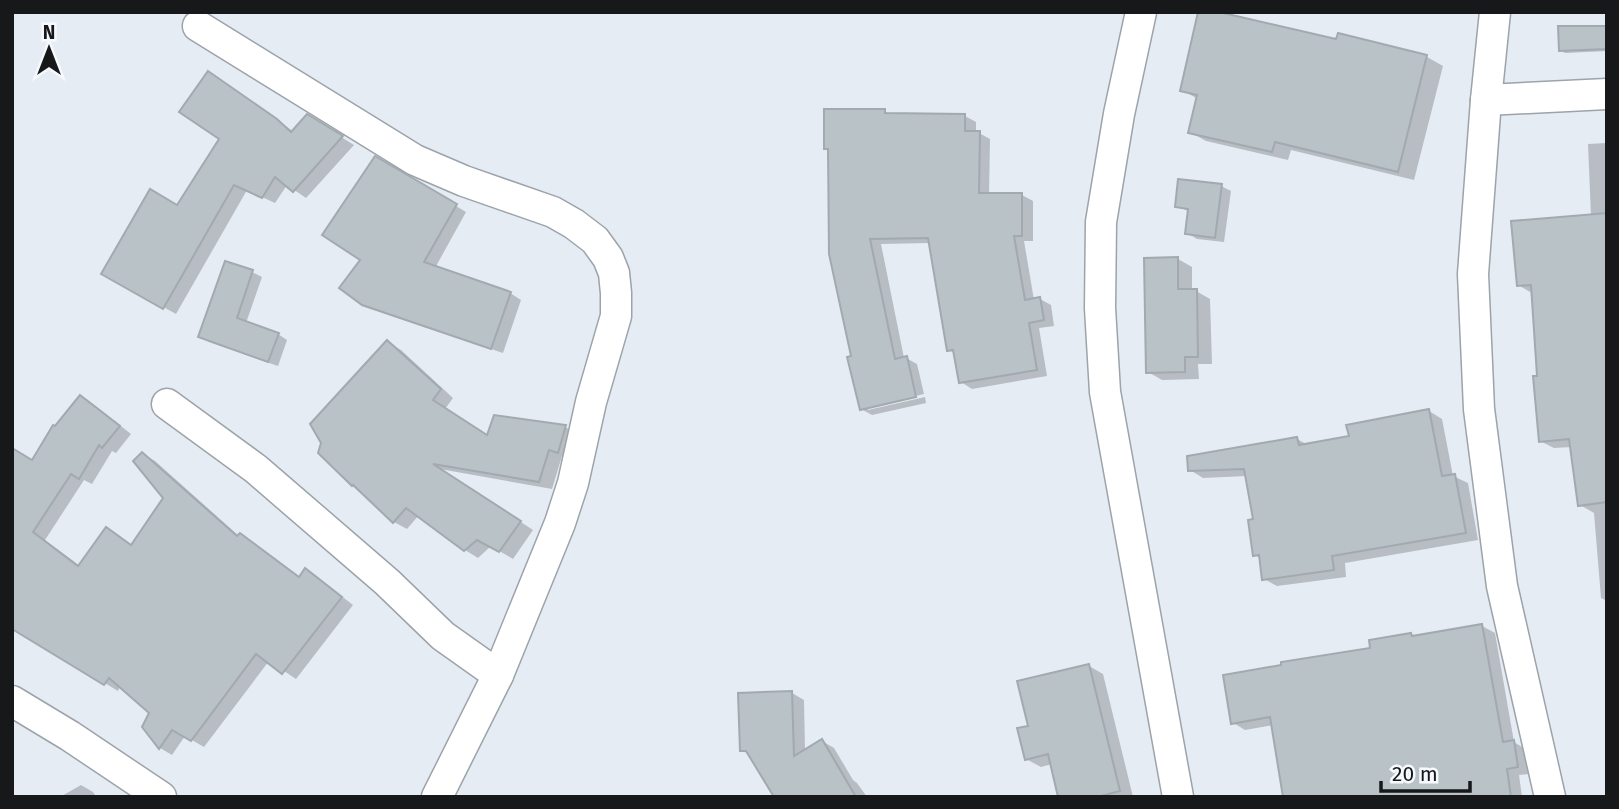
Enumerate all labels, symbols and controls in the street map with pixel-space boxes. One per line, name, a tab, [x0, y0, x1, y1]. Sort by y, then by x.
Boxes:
north arrow	[14, 14, 84, 84]
text: N	[43, 21, 55, 44]
scale bar	[1381, 750, 1470, 794]
text: 20 m	[1392, 761, 1438, 787]

